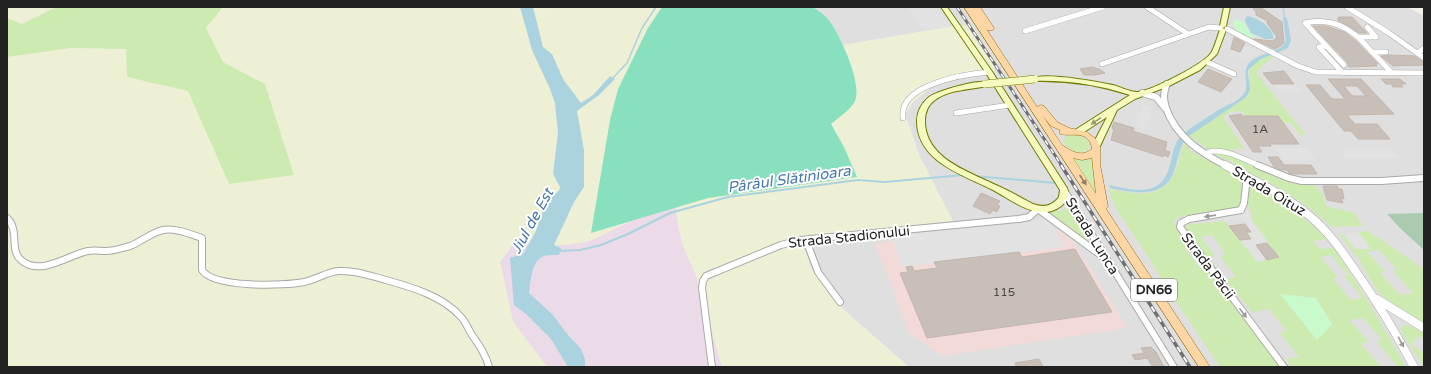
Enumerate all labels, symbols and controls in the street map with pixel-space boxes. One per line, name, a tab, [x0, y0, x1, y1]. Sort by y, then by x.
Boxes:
one-way arrow	[1091, 117, 1101, 125]
house number: 1A	[1252, 122, 1268, 136]
water label: Pârâul Slătinioara	[726, 161, 852, 197]
street label: Strada Oituz	[1229, 162, 1309, 220]
one-way arrow	[1079, 175, 1087, 185]
water label: Jiul de Est	[507, 183, 558, 257]
street label: Strada Lunca	[1062, 194, 1122, 278]
one-way arrow	[1204, 213, 1216, 219]
street label: Strada Stadionului	[787, 222, 911, 252]
street label: Strada Păcii	[1178, 230, 1238, 302]
road number: DN66	[1131, 279, 1177, 301]
house number: 115	[993, 285, 1015, 299]
one-way arrow	[1239, 307, 1248, 318]
one-way arrow	[1397, 336, 1404, 348]

